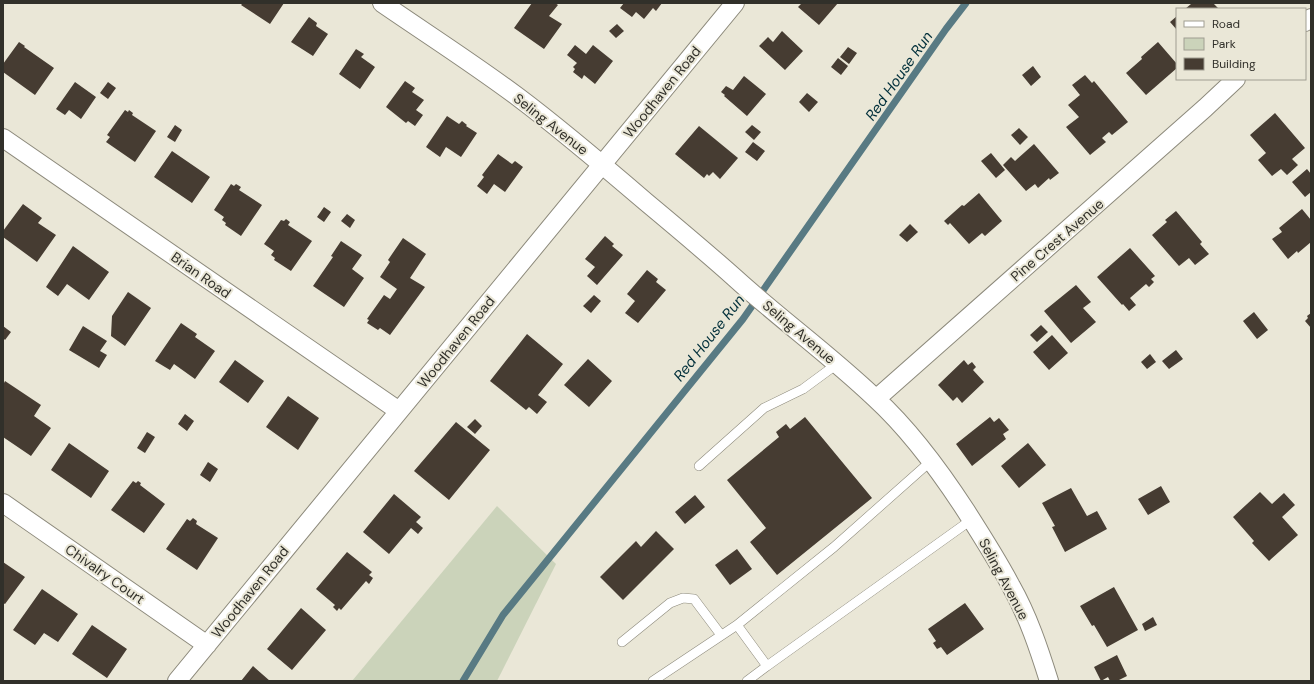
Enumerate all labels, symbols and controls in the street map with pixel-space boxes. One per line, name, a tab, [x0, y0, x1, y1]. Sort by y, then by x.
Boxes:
legend	[1176, 8, 1306, 80]
text: Road	[1212, 16, 1240, 32]
water label: Red House Run	[861, 27, 937, 125]
text: Park	[1212, 36, 1236, 52]
street label: Woodhaven Road	[619, 42, 705, 142]
text: Building	[1212, 56, 1256, 72]
street label: Seling Avenue	[510, 89, 592, 159]
street label: Pine Crest Avenue	[1007, 195, 1107, 285]
street label: Brian Road	[168, 248, 234, 302]
water label: Red House Run	[669, 290, 749, 385]
street label: Woodhaven Road	[413, 292, 499, 392]
street label: Seling Avenue	[759, 296, 839, 368]
street label: Seling Avenue	[975, 535, 1033, 623]
street label: Chivalry Court	[62, 540, 148, 608]
street label: Woodhaven Road	[207, 542, 293, 642]

